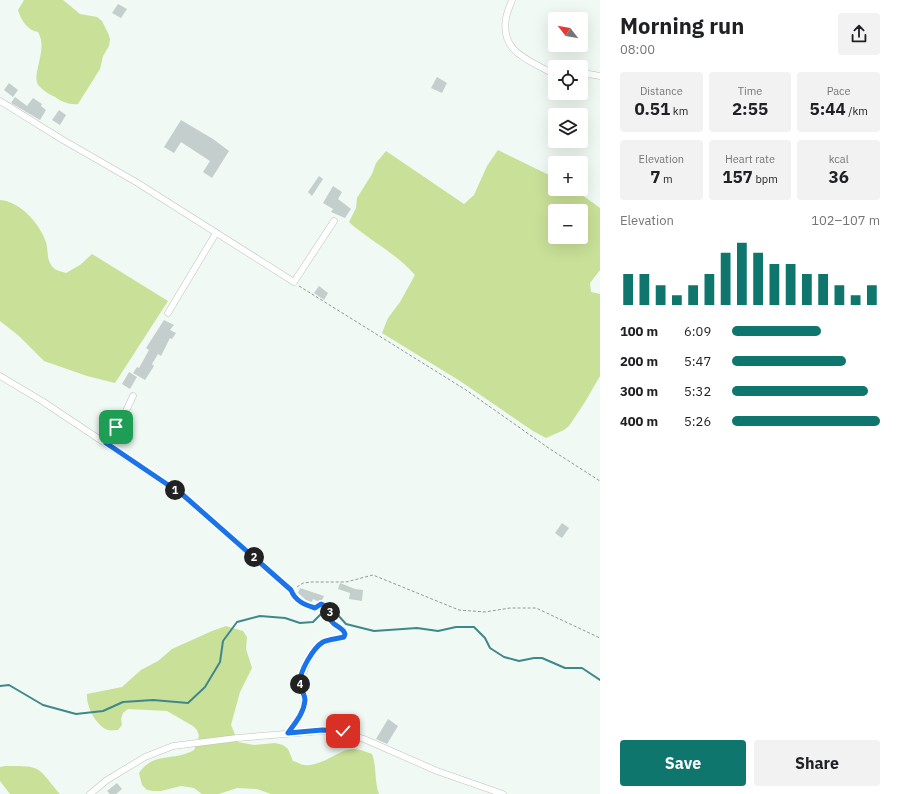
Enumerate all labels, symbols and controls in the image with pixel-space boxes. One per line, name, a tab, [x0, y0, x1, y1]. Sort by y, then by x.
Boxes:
text: Morning run	[620, 11, 744, 40]
north arrow	[548, 12, 588, 52]
map controls	[548, 12, 588, 244]
button: share	[838, 13, 880, 55]
text: 08:00	[620, 41, 655, 58]
button: locate	[548, 60, 588, 100]
text: Distance	[640, 84, 683, 98]
text: Time	[738, 84, 762, 98]
text: Pace	[827, 84, 851, 98]
text: 0.51	[634, 98, 670, 120]
text: 2:55	[732, 98, 768, 120]
text: 5:44	[809, 98, 846, 120]
text: km	[670, 104, 688, 118]
text: /km	[846, 104, 868, 118]
button: layers	[548, 108, 588, 148]
text: Elevation	[639, 152, 684, 166]
text: Heart rate	[725, 152, 775, 166]
text: kcal	[829, 152, 849, 166]
button: +	[548, 156, 588, 196]
text: 7	[650, 166, 660, 188]
text: 157	[722, 166, 753, 188]
text: 36	[828, 166, 849, 188]
text: m	[660, 172, 673, 186]
text: bpm	[753, 172, 778, 186]
button: −	[548, 204, 588, 244]
text: Elevation	[620, 212, 674, 229]
text: 102–107 m	[811, 212, 880, 229]
text: 100 m	[620, 323, 658, 340]
text: 6:09	[684, 323, 711, 340]
text: 200 m	[620, 353, 658, 370]
text: 5:47	[684, 353, 711, 370]
text: 300 m	[620, 383, 658, 400]
text: 5:32	[684, 383, 711, 400]
pin	[99, 410, 133, 444]
text: 400 m	[620, 413, 658, 430]
text: 5:26	[684, 413, 711, 430]
icon: arrive	[105, 416, 127, 438]
pin: 1	[165, 480, 185, 500]
text: 1	[172, 483, 178, 497]
pin: 2	[244, 547, 264, 567]
text: 2	[251, 550, 257, 564]
pin: 3	[320, 602, 340, 622]
text: 3	[327, 605, 333, 619]
pin: 4	[290, 674, 310, 694]
text: 4	[297, 677, 303, 691]
pin	[326, 714, 360, 748]
icon: check	[332, 720, 354, 742]
button: Save	[620, 740, 746, 786]
button: Share	[754, 740, 880, 786]

